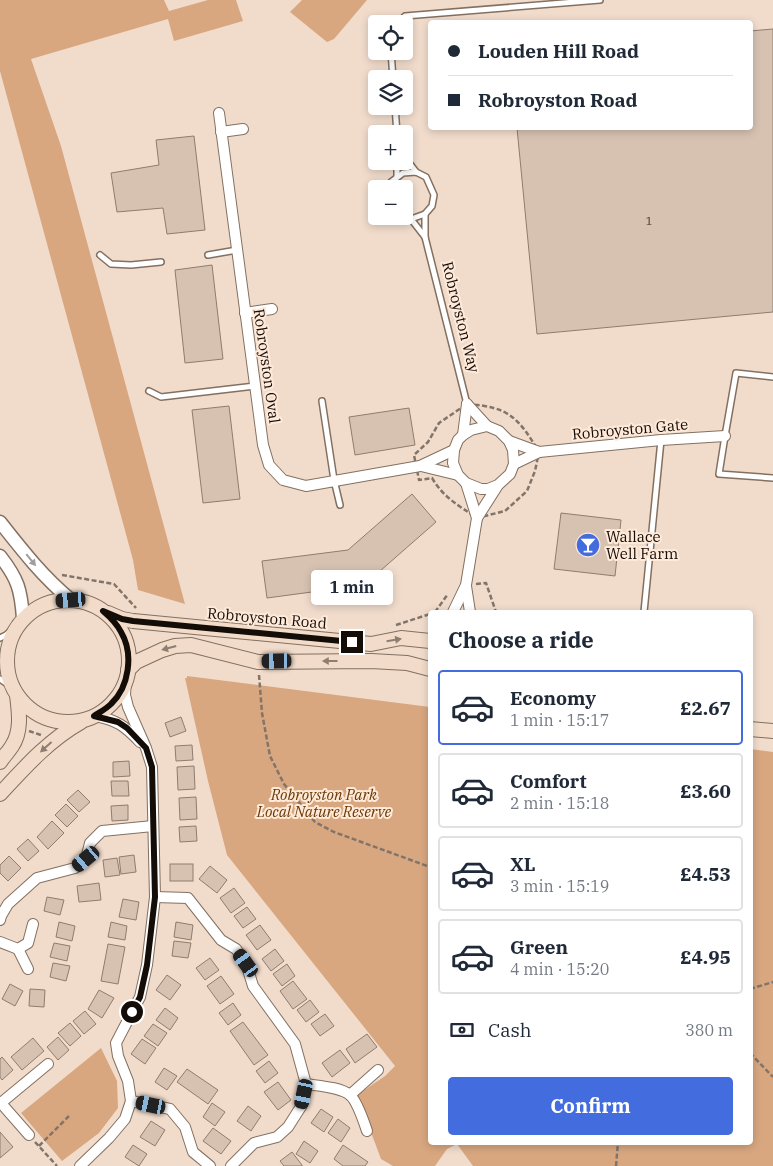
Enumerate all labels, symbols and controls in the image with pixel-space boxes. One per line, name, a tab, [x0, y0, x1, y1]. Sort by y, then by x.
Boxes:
map controls	[368, 15, 413, 225]
button: locate	[368, 15, 413, 60]
text: Louden Hill Road	[478, 39, 639, 63]
button: layers	[368, 70, 413, 115]
text: Robroyston Road	[478, 88, 638, 112]
button: +	[368, 125, 413, 170]
button: −	[368, 180, 413, 225]
house number: 1	[645, 213, 653, 228]
street label: Robroyston Way	[438, 259, 484, 375]
street label: Robroyston Oval	[250, 307, 284, 425]
street label: Robroyston Gate	[571, 414, 689, 444]
place label: Wallace Well Farm	[606, 527, 678, 563]
bar icon: Wallace Well Farm	[575, 532, 601, 558]
one-way arrow	[25, 553, 36, 566]
callout: 1 min	[311, 570, 393, 604]
text: 1 min	[330, 577, 374, 597]
car	[55, 591, 86, 609]
street label: Robroyston Road	[206, 603, 328, 633]
text: Choose a ride	[448, 625, 594, 654]
route end	[341, 631, 363, 653]
one-way arrow	[386, 635, 402, 643]
one-way arrow	[162, 644, 177, 652]
car	[261, 653, 292, 669]
one-way arrow	[321, 657, 337, 665]
icon: car	[450, 685, 495, 730]
text: Economy	[510, 686, 596, 710]
text: £2.67	[680, 696, 731, 720]
text: 1 min · 15:17	[510, 710, 609, 730]
one-way arrow	[40, 741, 52, 753]
icon: car	[450, 768, 495, 813]
text: Comfort	[510, 769, 587, 793]
text: £3.60	[680, 779, 731, 803]
park label: Robroyston Park Local Nature Reserve	[256, 785, 391, 821]
text: 2 min · 15:18	[510, 793, 609, 813]
car	[69, 844, 102, 874]
icon: car	[450, 851, 495, 896]
text: XL	[510, 852, 536, 876]
text: £4.53	[680, 862, 731, 886]
text: 3 min · 15:19	[510, 876, 609, 896]
icon: car	[450, 934, 495, 979]
text: Green	[510, 935, 568, 959]
text: £4.95	[680, 945, 731, 969]
car	[231, 946, 260, 980]
text: 4 min · 15:20	[510, 959, 609, 979]
route start	[121, 1001, 143, 1023]
icon: cash	[448, 1016, 476, 1044]
text: Cash	[488, 1018, 532, 1042]
text: 380 m	[685, 1020, 733, 1040]
button: Confirm	[448, 1077, 733, 1135]
car	[293, 1078, 314, 1110]
car	[134, 1095, 167, 1115]

